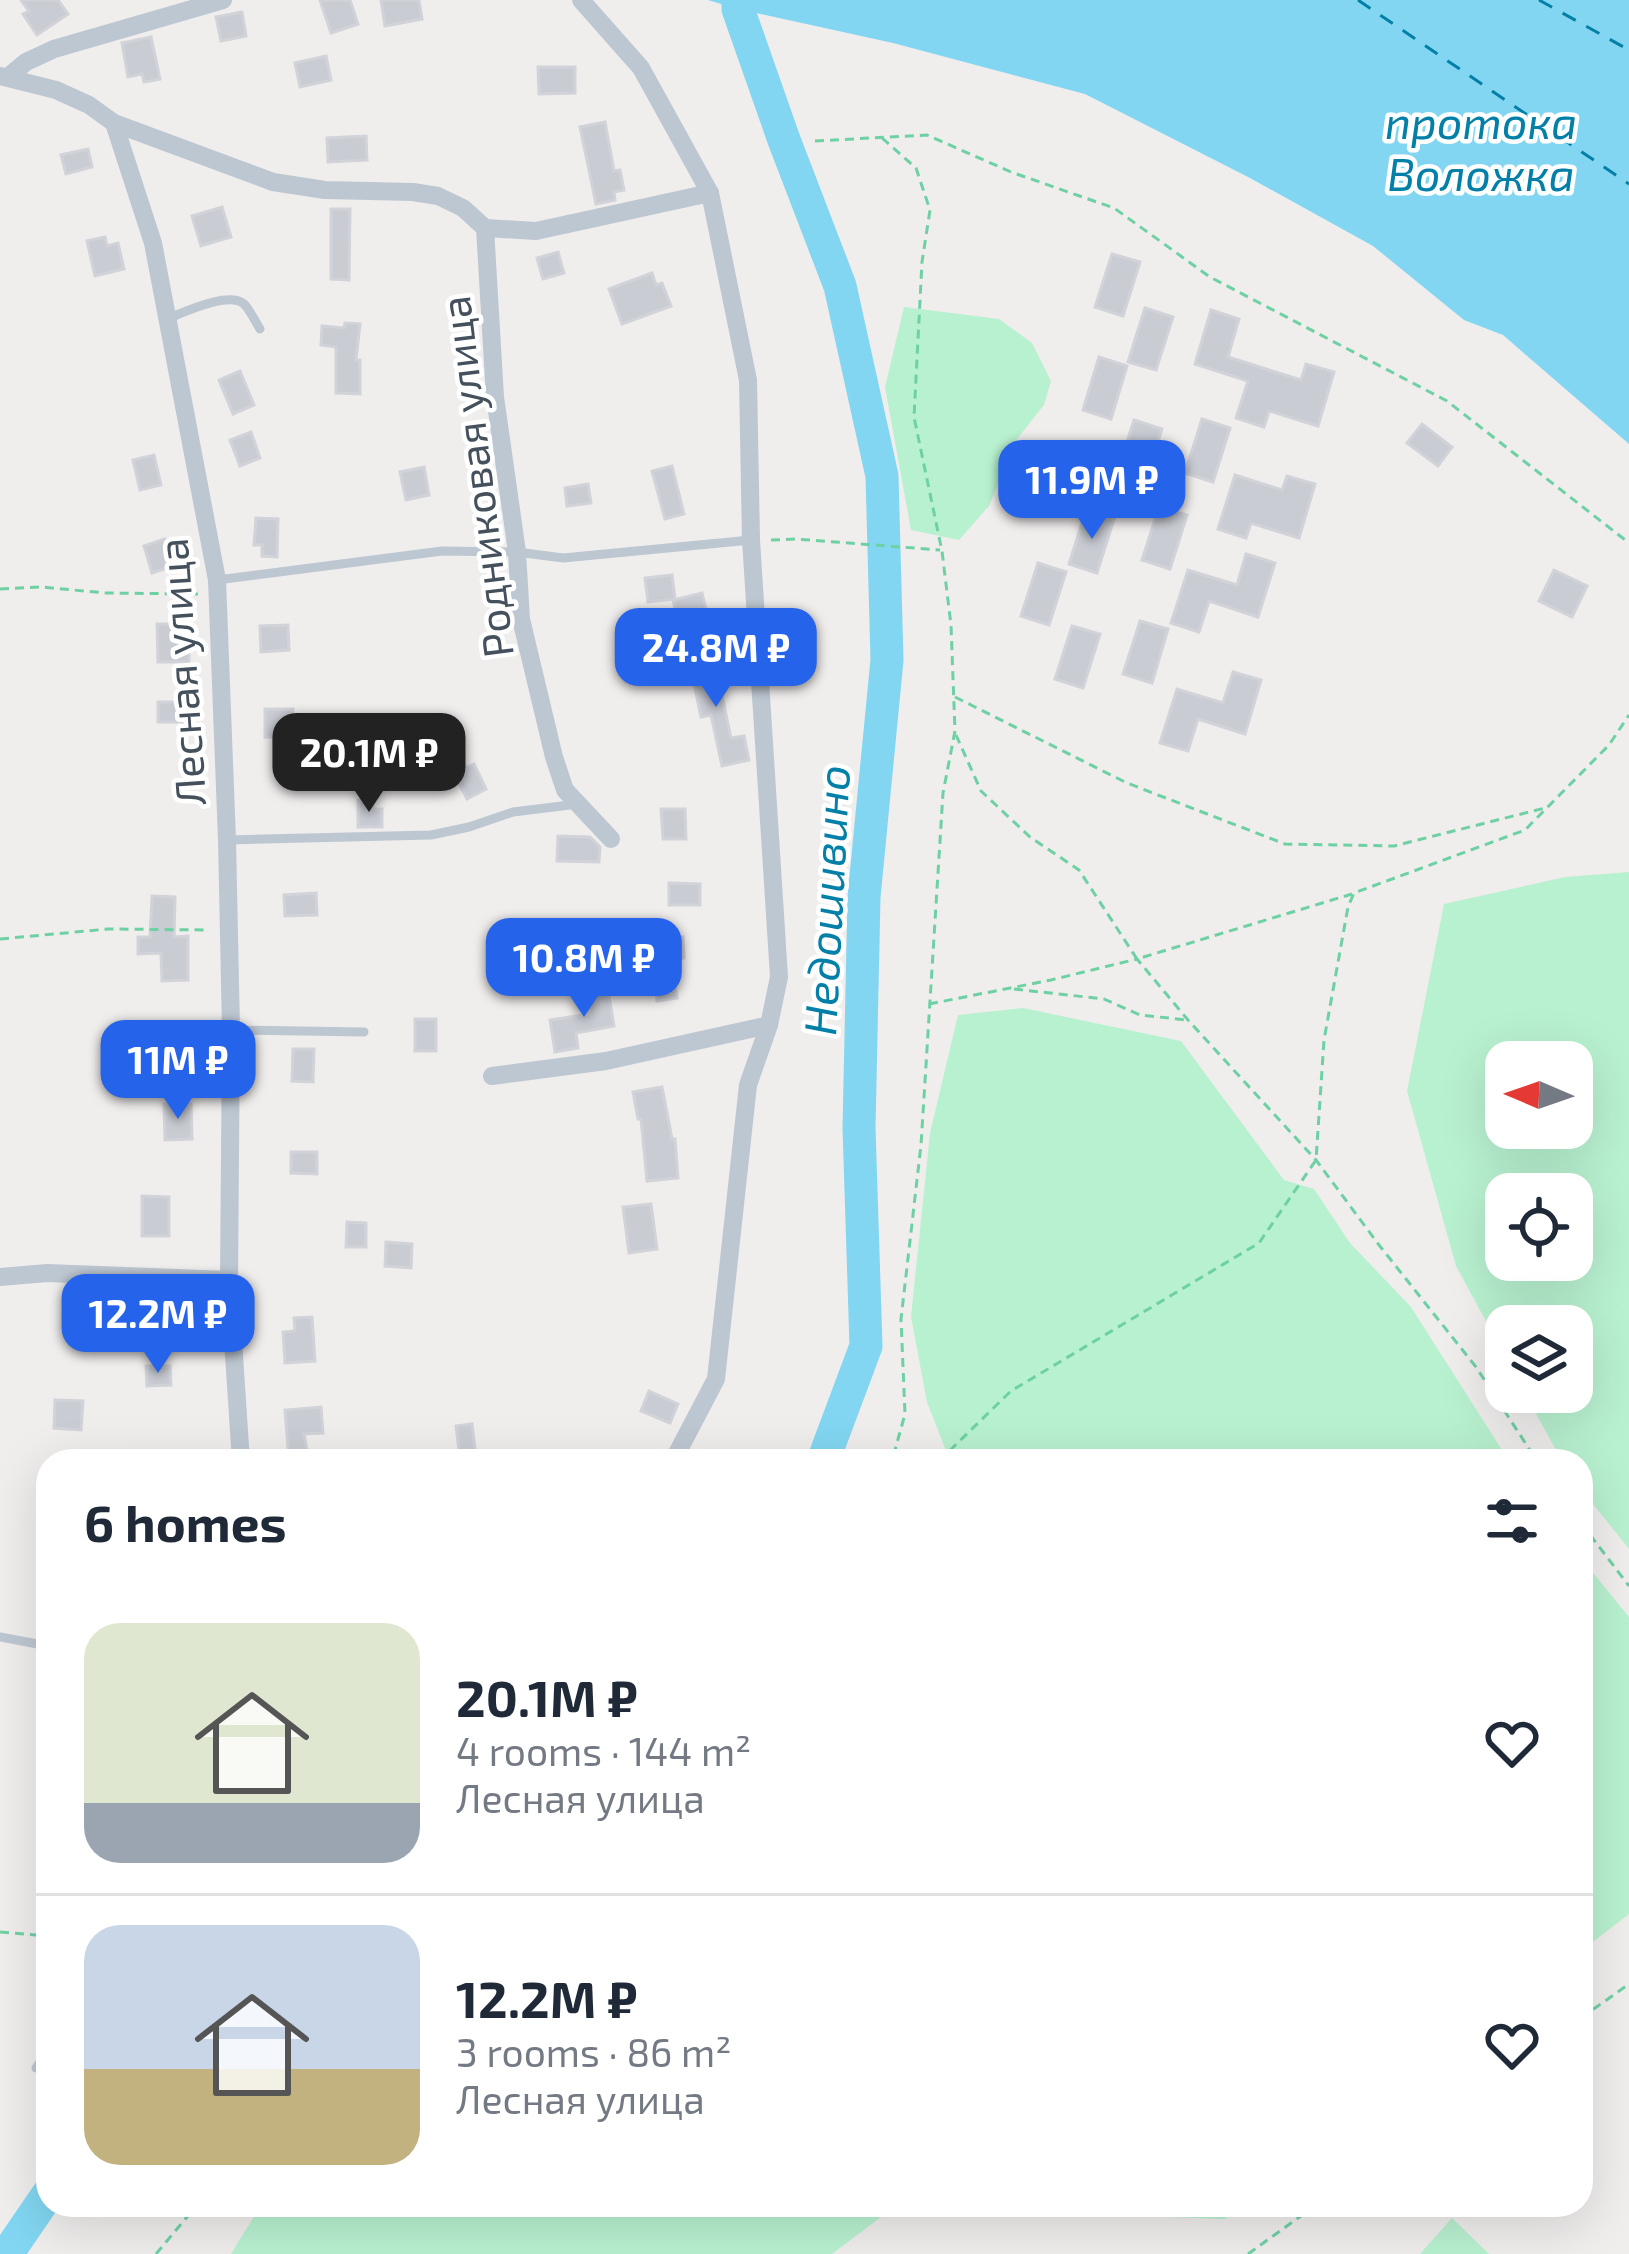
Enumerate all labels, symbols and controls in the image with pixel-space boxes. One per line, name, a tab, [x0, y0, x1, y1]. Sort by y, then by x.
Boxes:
water label: протока Воложка	[1385, 94, 1577, 200]
street label: Родниковая улица	[428, 293, 523, 661]
pin: 11.9M ₽	[981, 440, 1203, 542]
text: 11.9M ₽	[1025, 455, 1159, 502]
street label: Лесная улица	[146, 537, 215, 807]
pin: 24.8M ₽	[605, 608, 827, 710]
text: 24.8M ₽	[642, 623, 790, 670]
pin: 20.1M ₽	[258, 713, 480, 815]
text: 20.1M ₽	[299, 728, 439, 775]
water label: Недошивино	[791, 763, 859, 1037]
pin: 10.8M ₽	[473, 918, 695, 1020]
text: 10.8M ₽	[513, 933, 655, 980]
pin: 11M ₽	[94, 1020, 262, 1122]
text: 11M ₽	[128, 1035, 228, 1082]
north arrow	[1485, 1041, 1593, 1149]
map controls	[1485, 1041, 1593, 1413]
button: locate	[1485, 1173, 1593, 1281]
pin: 12.2M ₽	[47, 1274, 269, 1376]
text: 12.2M ₽	[89, 1289, 227, 1336]
button: layers	[1485, 1305, 1593, 1413]
icon: filters	[1479, 1488, 1545, 1554]
text: 6 homes	[84, 1491, 287, 1552]
text: 20.1M ₽	[456, 1666, 638, 1727]
icon: home	[180, 1671, 324, 1815]
icon: heart	[1479, 1710, 1545, 1776]
text: 4 rooms · 144 m²	[456, 1727, 751, 1774]
text: Лесная улица	[456, 1774, 705, 1821]
text: 12.2M ₽	[456, 1967, 638, 2028]
icon: home	[180, 1973, 324, 2117]
icon: heart	[1479, 2012, 1545, 2078]
text: 3 rooms · 86 m²	[456, 2028, 731, 2075]
text: Лесная улица	[456, 2075, 705, 2122]

